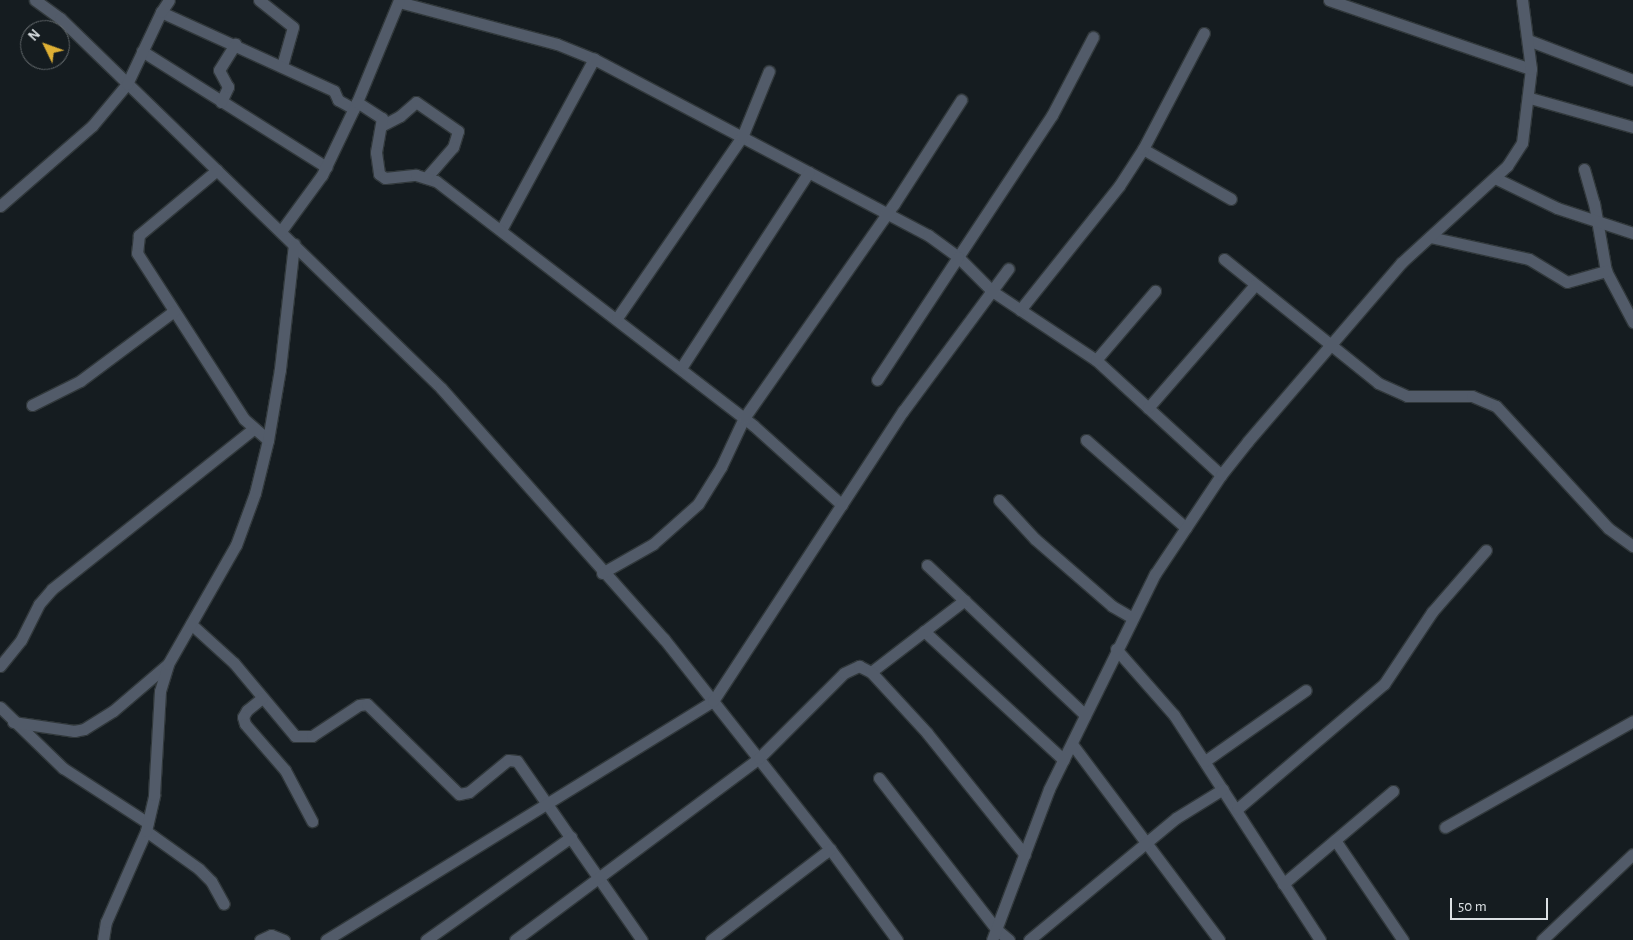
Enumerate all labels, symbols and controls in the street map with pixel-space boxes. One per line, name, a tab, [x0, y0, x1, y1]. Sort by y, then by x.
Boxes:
north arrow	[20, 20, 70, 70]
text: N	[26, 27, 43, 44]
scale bar	[1453, 888, 1550, 920]
text: 50 m	[1458, 899, 1487, 914]

